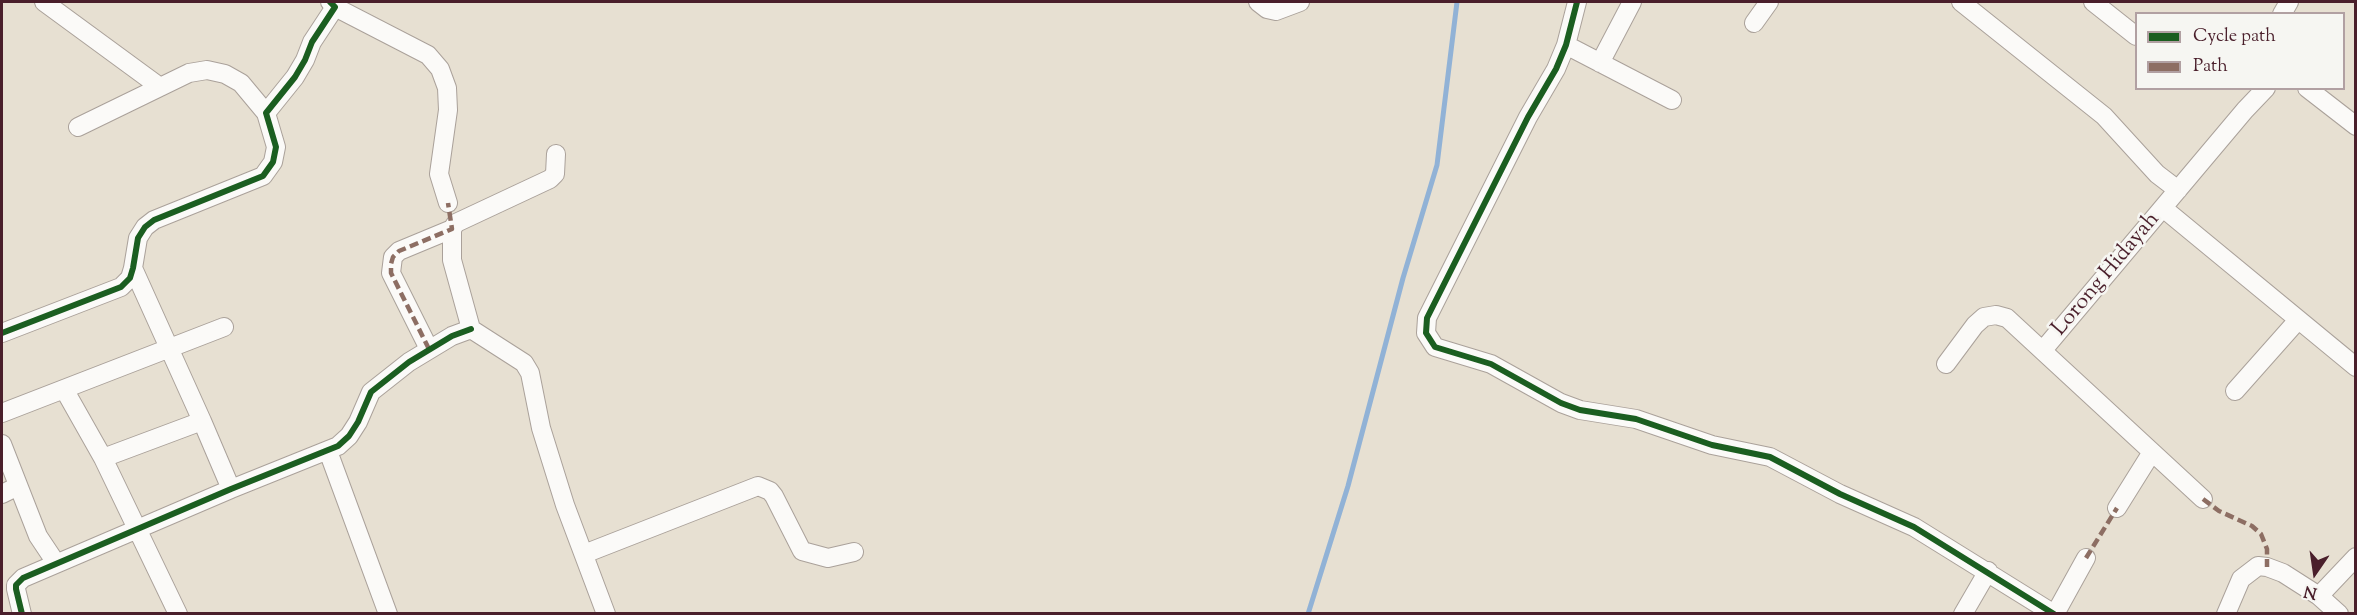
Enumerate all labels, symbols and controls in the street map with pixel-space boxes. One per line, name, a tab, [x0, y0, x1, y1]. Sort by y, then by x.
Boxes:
legend	[2135, 12, 2345, 90]
text: Cycle path	[2193, 24, 2276, 50]
text: Path	[2193, 54, 2228, 80]
street label: Lorong Hidayah	[2048, 208, 2166, 342]
north arrow	[2285, 543, 2345, 603]
text: N	[2302, 578, 2320, 604]

